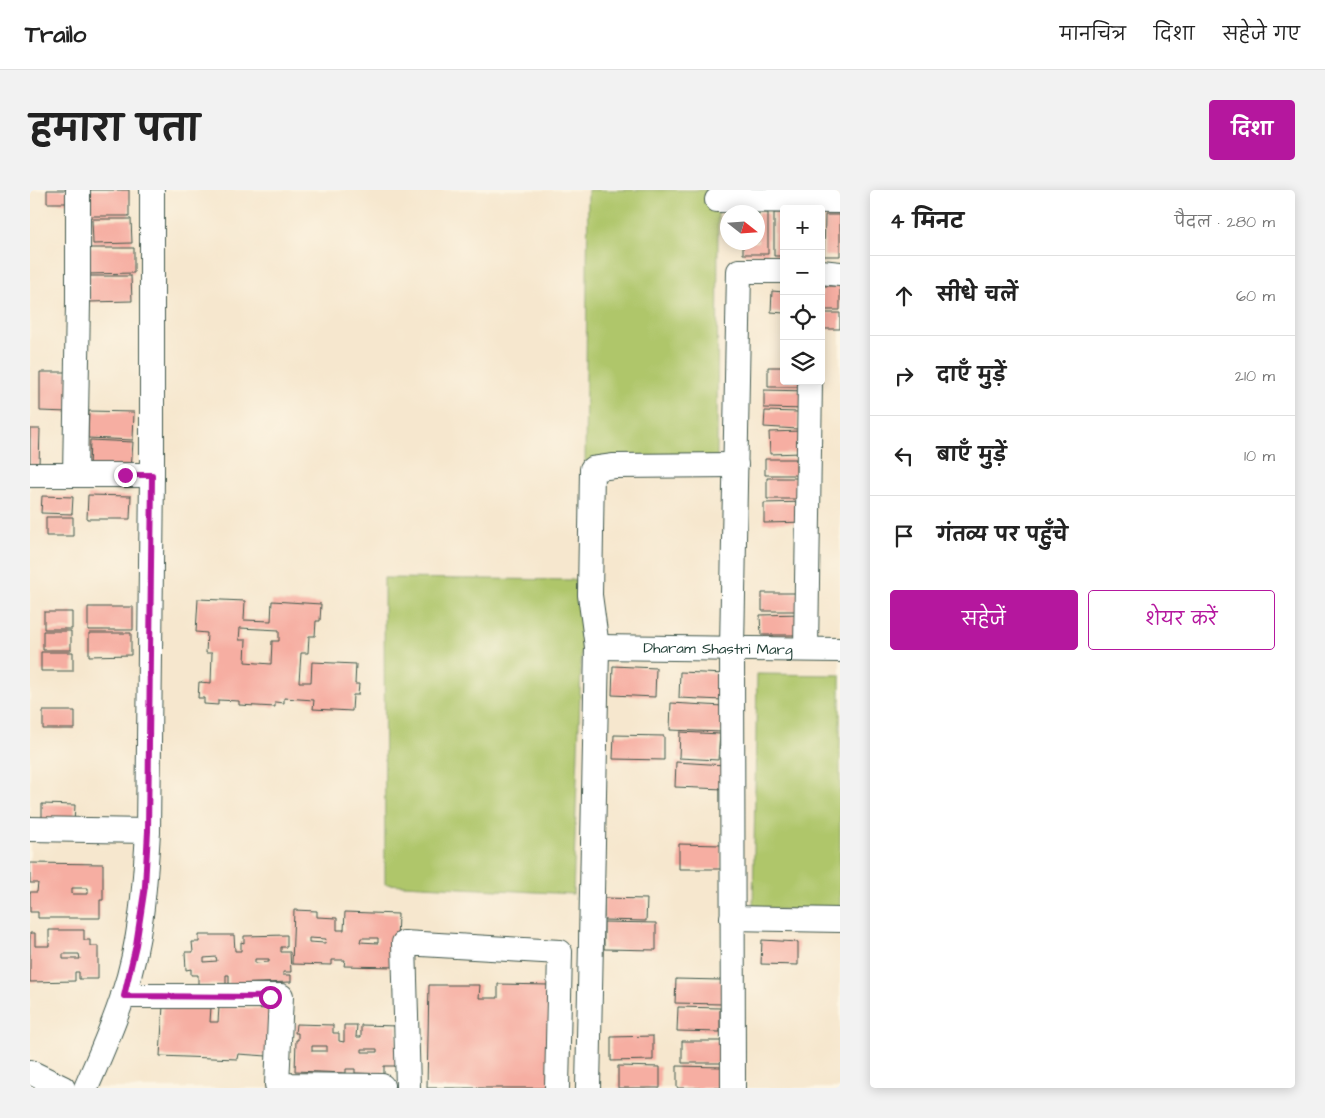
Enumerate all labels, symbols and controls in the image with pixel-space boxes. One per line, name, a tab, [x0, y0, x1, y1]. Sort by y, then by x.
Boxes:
text: Trailo	[25, 18, 86, 52]
text: मानचित्र	[1060, 22, 1126, 47]
text: दिशा	[1154, 22, 1195, 47]
text: सहेजे गए	[1223, 22, 1300, 47]
button: दिशा	[1209, 100, 1295, 160]
text: हमारा पता	[30, 105, 200, 154]
north arrow	[720, 205, 765, 250]
map controls	[780, 205, 825, 385]
button: +	[780, 205, 825, 250]
text: 4 मिनट	[890, 207, 964, 236]
text: पैदल · 280 m	[1174, 211, 1275, 233]
button: −	[780, 250, 825, 295]
icon: ahead	[890, 282, 918, 310]
text: सीधे चलें	[937, 282, 1018, 309]
text: 60 m	[1236, 285, 1275, 307]
button: locate	[780, 295, 825, 340]
button: layers	[780, 340, 825, 385]
icon: right	[890, 362, 918, 390]
text: दाएँ मुड़ें	[937, 362, 1006, 389]
text: 210 m	[1235, 365, 1275, 387]
icon: left	[890, 442, 918, 470]
text: बाएँ मुड़ें	[937, 442, 1006, 469]
text: 10 m	[1244, 445, 1275, 467]
route end	[114, 464, 137, 487]
icon: arrive	[890, 522, 918, 550]
text: गंतव्य पर पहुँचे	[937, 522, 1068, 549]
button: सहेजें	[890, 590, 1078, 650]
button: शेयर करें	[1088, 590, 1275, 650]
street label: Dharam Shastri Marg	[643, 638, 793, 661]
route start	[259, 986, 282, 1009]

